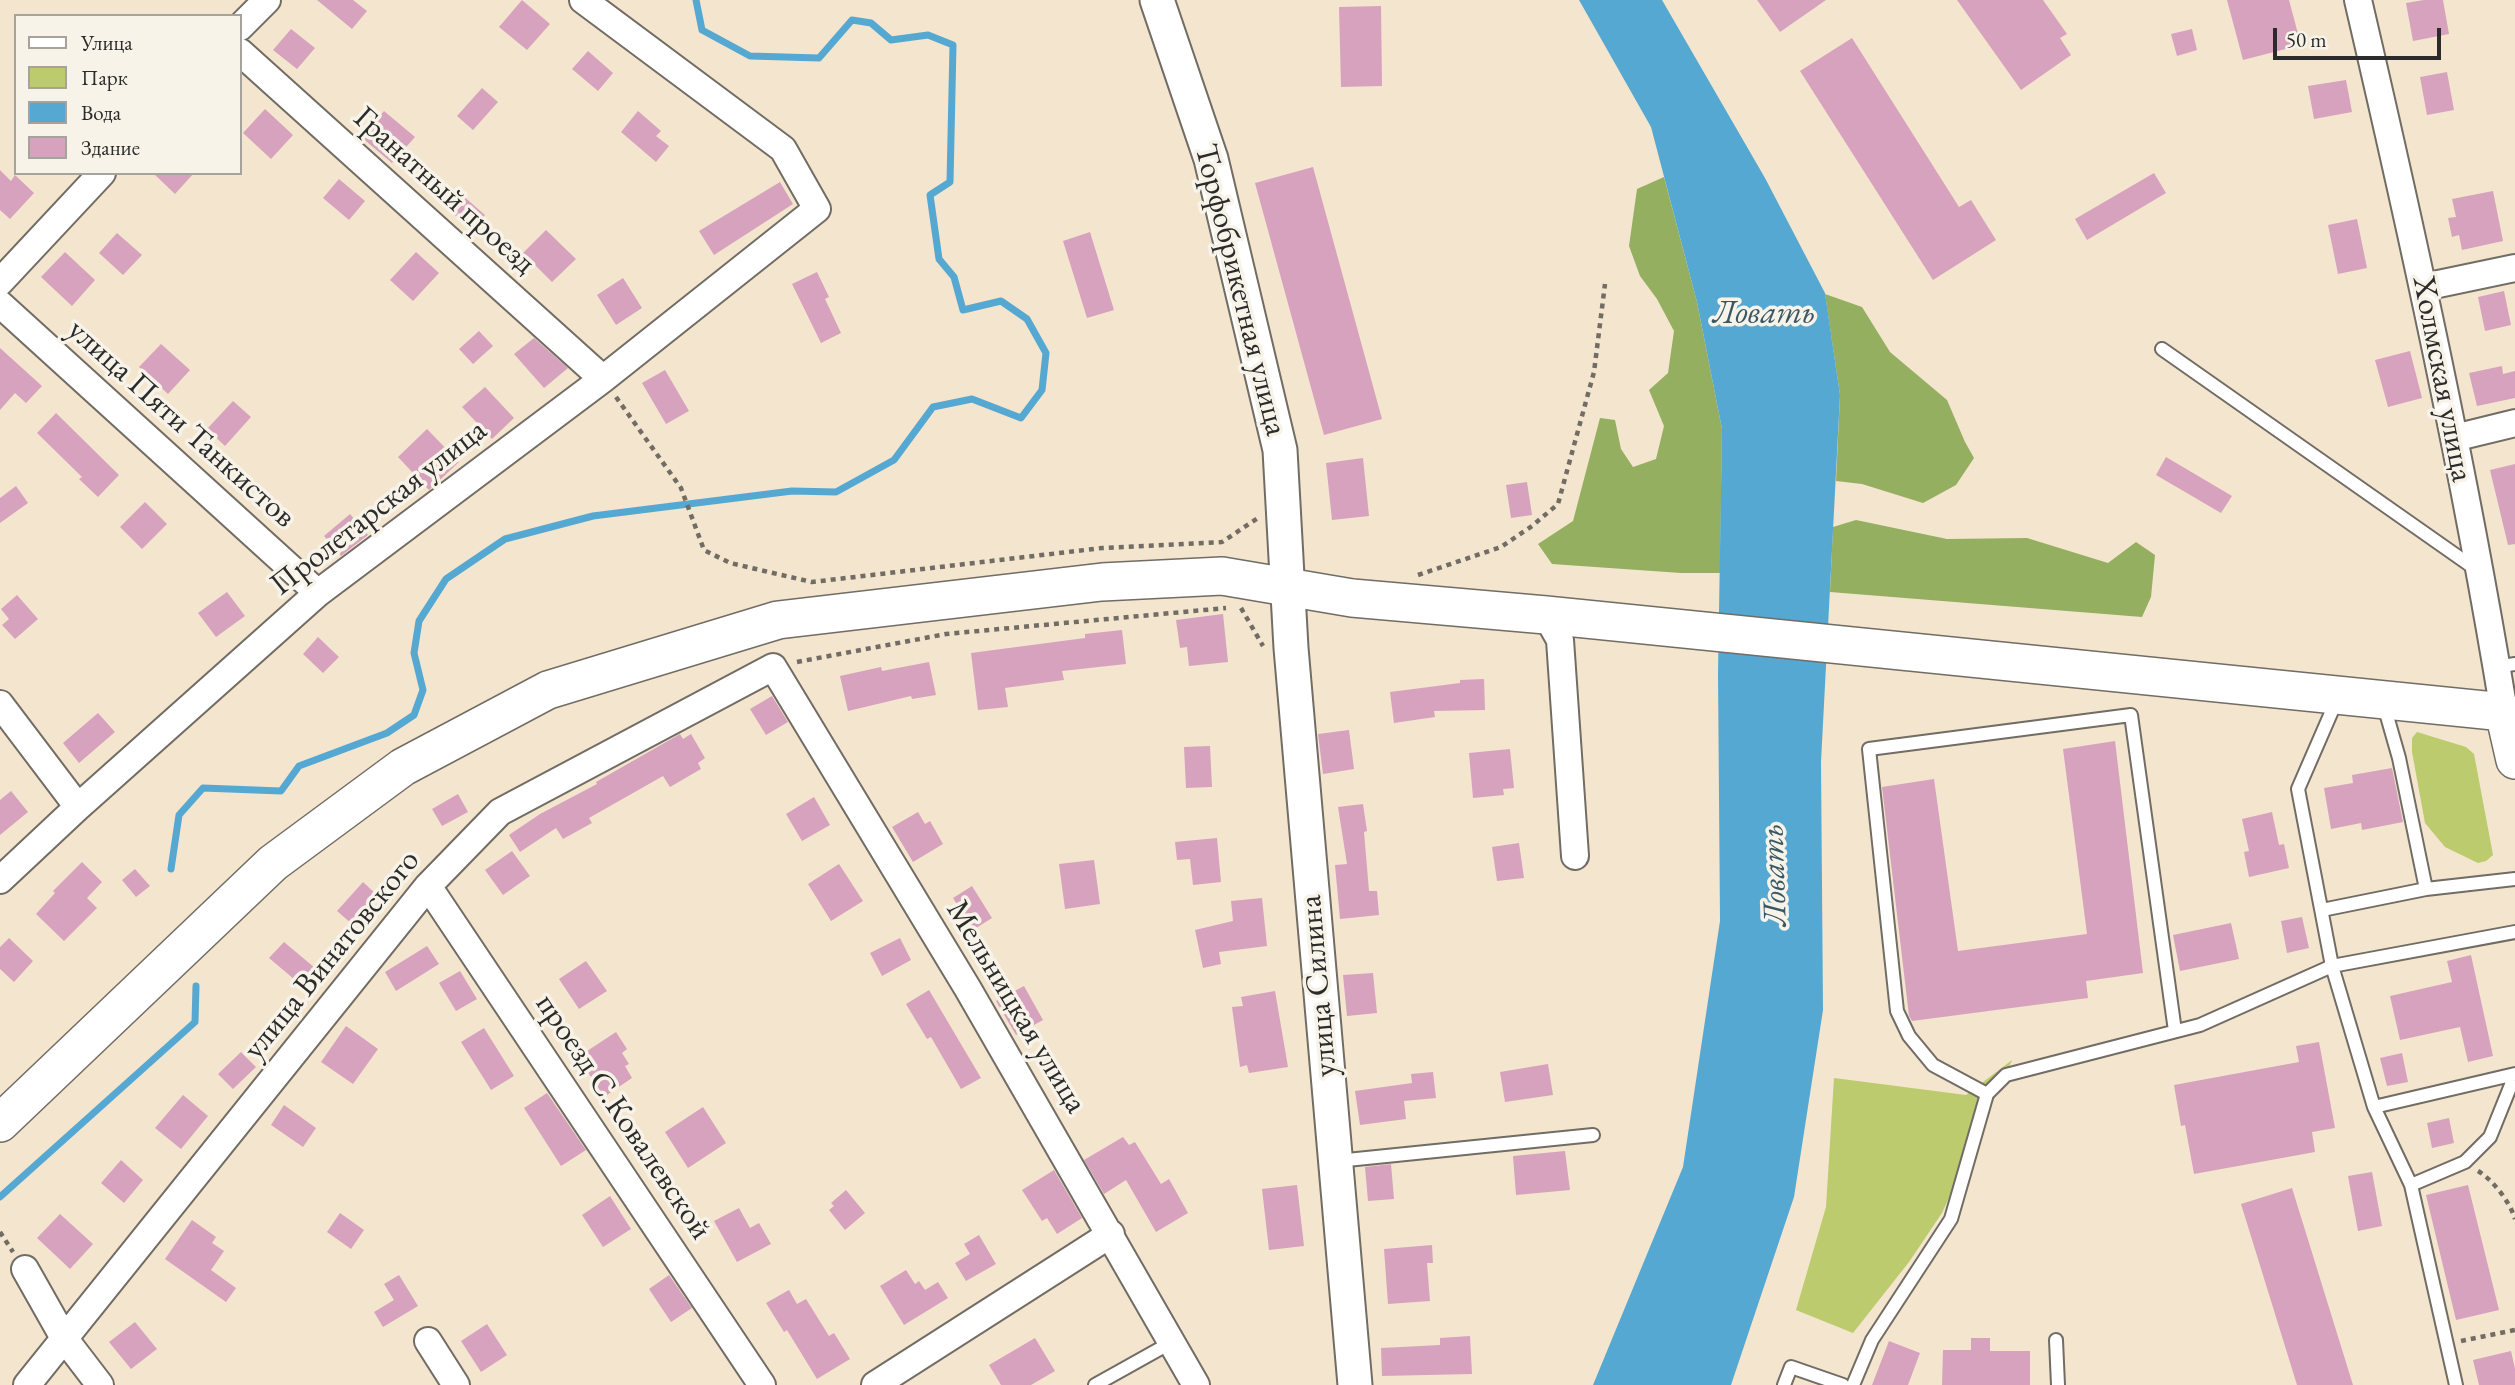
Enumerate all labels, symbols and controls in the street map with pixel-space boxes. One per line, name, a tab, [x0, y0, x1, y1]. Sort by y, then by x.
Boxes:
legend	[14, 14, 242, 175]
scale bar	[2277, 14, 2445, 58]
text: 50 m	[2286, 26, 2327, 53]
text: Улица	[81, 29, 133, 56]
text: Парк	[81, 64, 128, 91]
text: Вода	[81, 99, 121, 126]
street label: Гранатный проезд	[345, 99, 543, 283]
text: Здание	[81, 134, 140, 161]
street label: Торфобрикетная улица	[1185, 140, 1295, 440]
street label: Холмская улица	[2403, 273, 2481, 485]
water label: Ловать	[1713, 294, 1815, 334]
street label: улица Пяти Танкистов	[59, 312, 303, 536]
street label: Пролетарская улица	[263, 412, 495, 604]
water label: Ловать	[1753, 823, 1797, 927]
street label: улица Винатовского	[236, 842, 428, 1068]
street label: улица Силина	[1292, 893, 1346, 1079]
street label: Мельницкая улица	[937, 894, 1095, 1120]
street label: проезд С.Ковалевской	[527, 987, 719, 1247]

